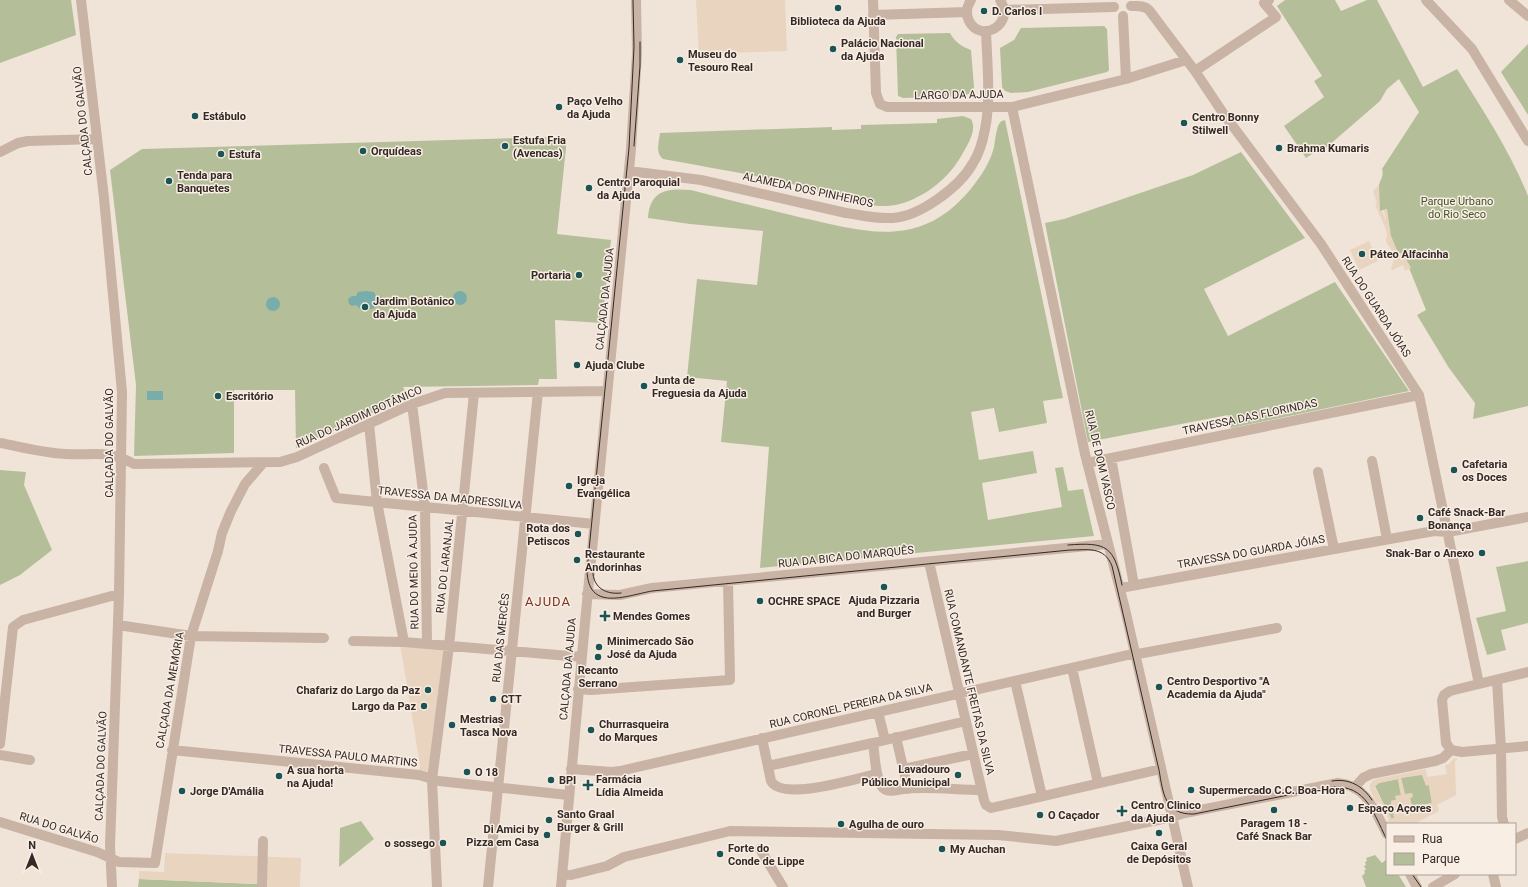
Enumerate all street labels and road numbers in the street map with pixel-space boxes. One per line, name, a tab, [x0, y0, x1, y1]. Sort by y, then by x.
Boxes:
street label: CALÇADA DO GALVÃO	[71, 66, 95, 176]
street label: LARGO DA AJUDA	[914, 88, 1005, 102]
street label: ALAMEDA DOS PINHEIROS	[742, 170, 875, 210]
street label: CALÇADA DA AJUDA	[593, 246, 617, 351]
street label: RUA DO GUARDA JÓIAS	[1339, 254, 1414, 360]
street label: RUA DO JARDIM BOTÂNICO	[294, 383, 424, 451]
street label: CALÇADA DO GALVÃO	[103, 388, 116, 498]
street label: TRAVESSA DAS FLORINDAS	[1181, 396, 1319, 438]
street label: RUA DE DOM VASCO	[1082, 409, 1118, 511]
street label: TRAVESSA DA MADRESSILVA	[377, 484, 524, 512]
street label: RUA DO MEIO À AJUDA	[406, 514, 422, 630]
street label: RUA DO LARANJAL	[434, 518, 456, 614]
street label: TRAVESSA DO GUARDA JÓIAS	[1176, 533, 1326, 571]
street label: RUA DA BICA DO MARQUÊS	[778, 543, 915, 571]
street label: RUA COMANDANTE FREITAS DA SILVA	[941, 588, 997, 777]
street label: RUA DAS MERCÊS	[490, 592, 512, 683]
street label: CALÇADA DA AJUDA	[557, 616, 579, 721]
street label: CALÇADA DA MEMÓRIA	[153, 630, 187, 749]
street label: RUA CORONEL PEREIRA DA SILVA	[768, 681, 934, 731]
street label: CALÇADA DO GALVÃO	[93, 711, 109, 821]
street label: TRAVESSA PAULO MARTINS	[278, 742, 419, 770]
street label: RUA DO GALVÃO	[18, 810, 100, 846]

